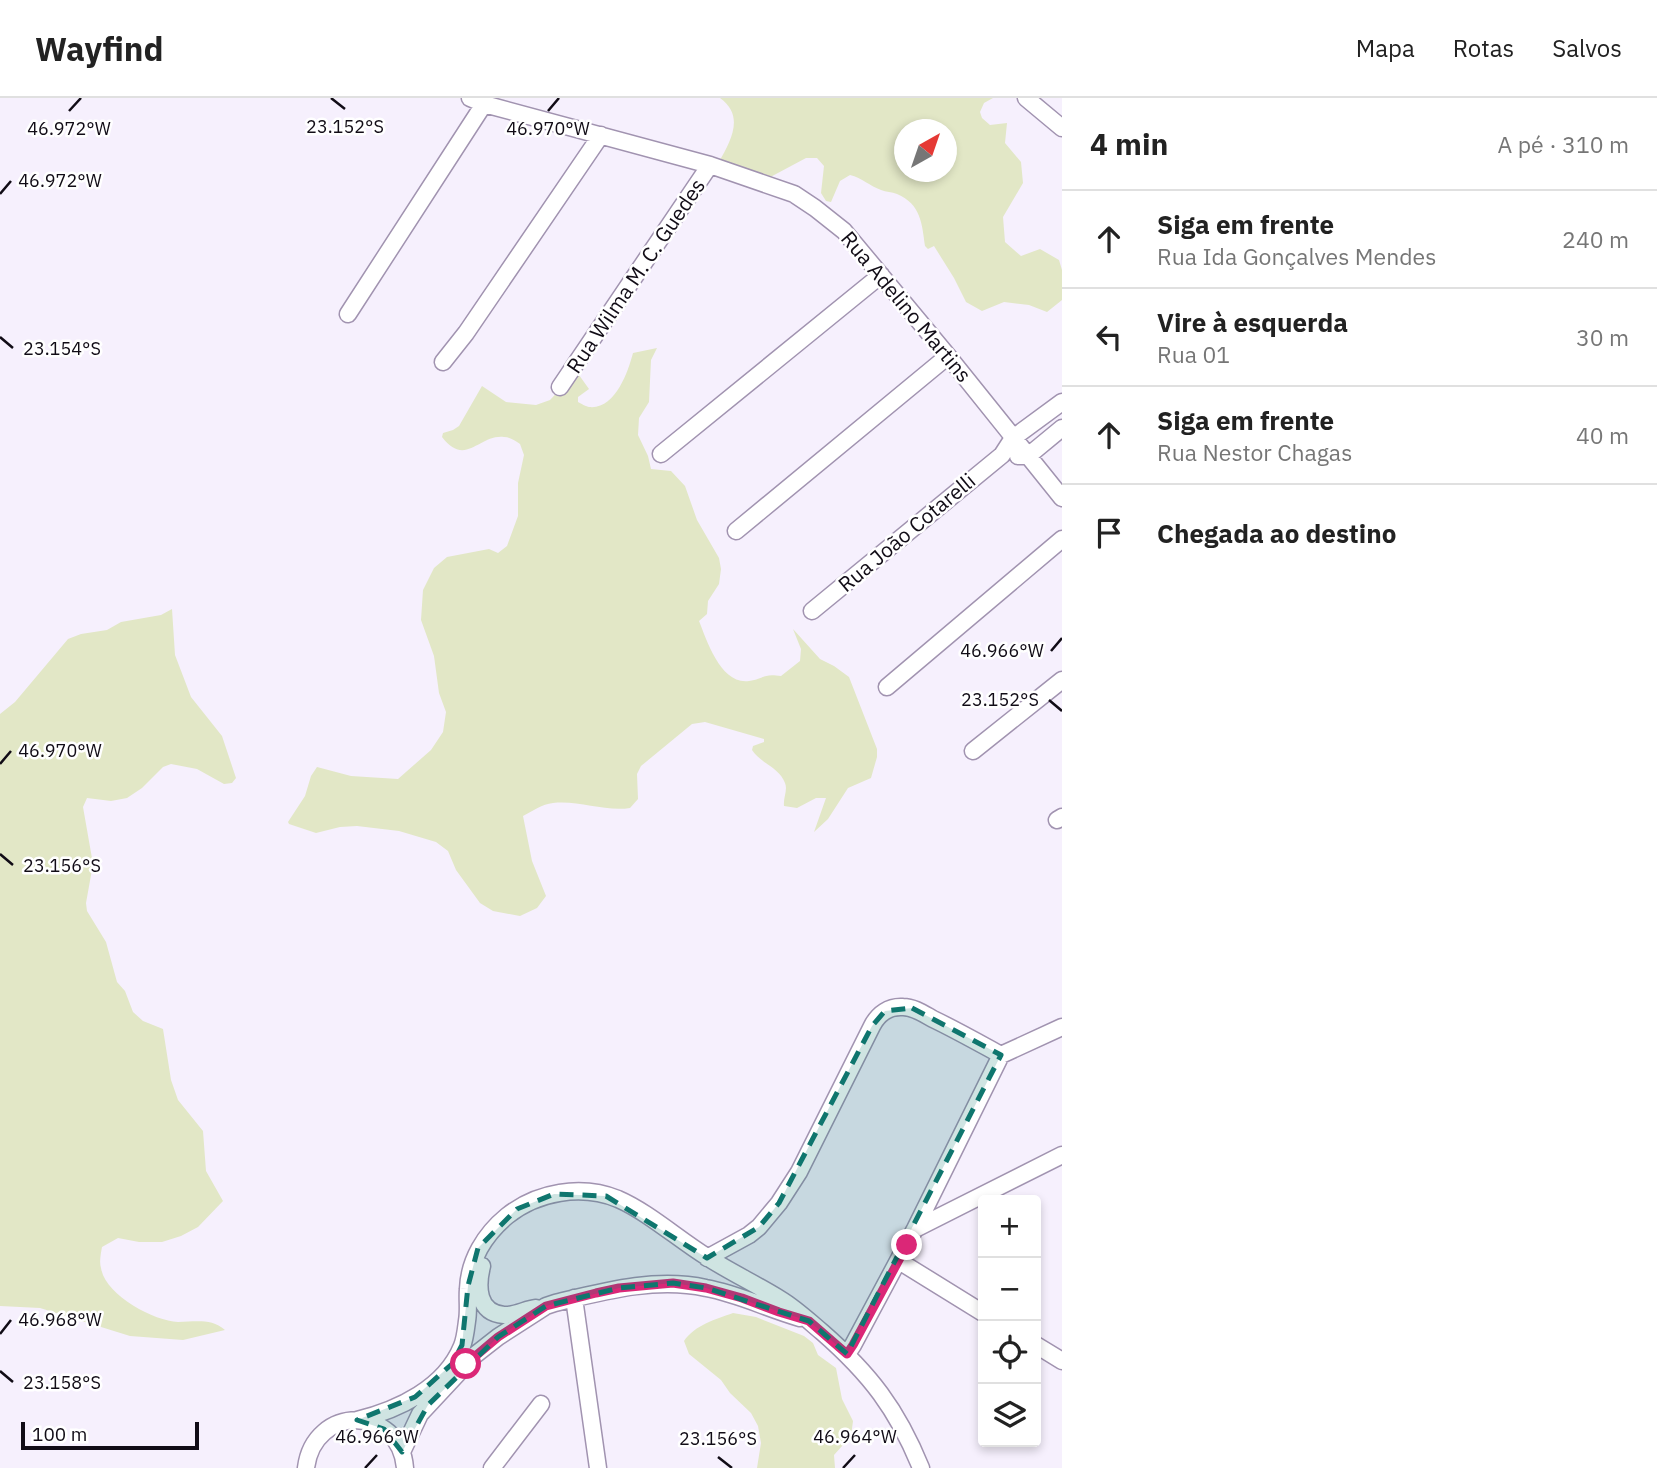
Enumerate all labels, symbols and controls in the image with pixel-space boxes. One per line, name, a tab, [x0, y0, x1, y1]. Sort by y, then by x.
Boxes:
text: Wayfind	[35, 27, 164, 70]
text: Mapa	[1356, 32, 1415, 64]
text: Rotas	[1453, 32, 1514, 64]
text: Salvos	[1552, 32, 1622, 64]
text: 23.152°S	[306, 115, 384, 138]
text: 46.972°W	[27, 117, 111, 140]
text: 46.970°W	[506, 117, 590, 140]
north arrow	[894, 119, 957, 182]
text: 4 min	[1090, 124, 1168, 163]
text: A pé · 310 m	[1498, 129, 1629, 159]
text: 46.972°W	[18, 169, 102, 192]
street label: Rua Wilma M. C. Guedes	[559, 173, 711, 378]
text: Siga em frente	[1157, 207, 1334, 241]
icon: ahead	[1090, 220, 1128, 258]
text: 240 m	[1562, 224, 1629, 254]
street label: Rua Adelino Martins	[835, 225, 978, 388]
text: Rua Ida Gonçalves Mendes	[1157, 241, 1436, 271]
text: Vire à esquerda	[1157, 305, 1348, 339]
icon: left	[1090, 318, 1128, 356]
text: 30 m	[1576, 322, 1629, 352]
text: 23.154°S	[23, 337, 101, 360]
text: Rua 01	[1157, 339, 1230, 369]
text: Siga em frente	[1157, 403, 1334, 437]
icon: ahead	[1090, 416, 1128, 454]
text: 40 m	[1576, 420, 1629, 450]
text: Rua Nestor Chagas	[1157, 437, 1352, 467]
street label: Rua João Cotarelli	[832, 467, 981, 598]
icon: arrive	[1090, 514, 1128, 552]
text: Chegada ao destino	[1157, 516, 1396, 550]
text: 46.966°W	[960, 639, 1044, 662]
text: 23.152°S	[961, 688, 1039, 711]
text: 46.970°W	[18, 739, 102, 762]
text: 23.156°S	[23, 854, 101, 877]
map controls	[978, 1195, 1041, 1447]
button: +	[978, 1195, 1041, 1258]
route end	[891, 1229, 922, 1260]
button: −	[978, 1258, 1041, 1321]
text: 46.968°W	[18, 1308, 102, 1331]
button: locate	[978, 1321, 1041, 1384]
route start	[450, 1348, 481, 1379]
text: 23.158°S	[23, 1371, 101, 1394]
button: layers	[978, 1384, 1041, 1447]
scale bar	[21, 1419, 200, 1451]
text: 100 m	[32, 1422, 87, 1446]
text: 46.966°W	[335, 1425, 419, 1448]
text: 46.964°W	[813, 1425, 897, 1448]
text: 23.156°S	[679, 1427, 757, 1450]

